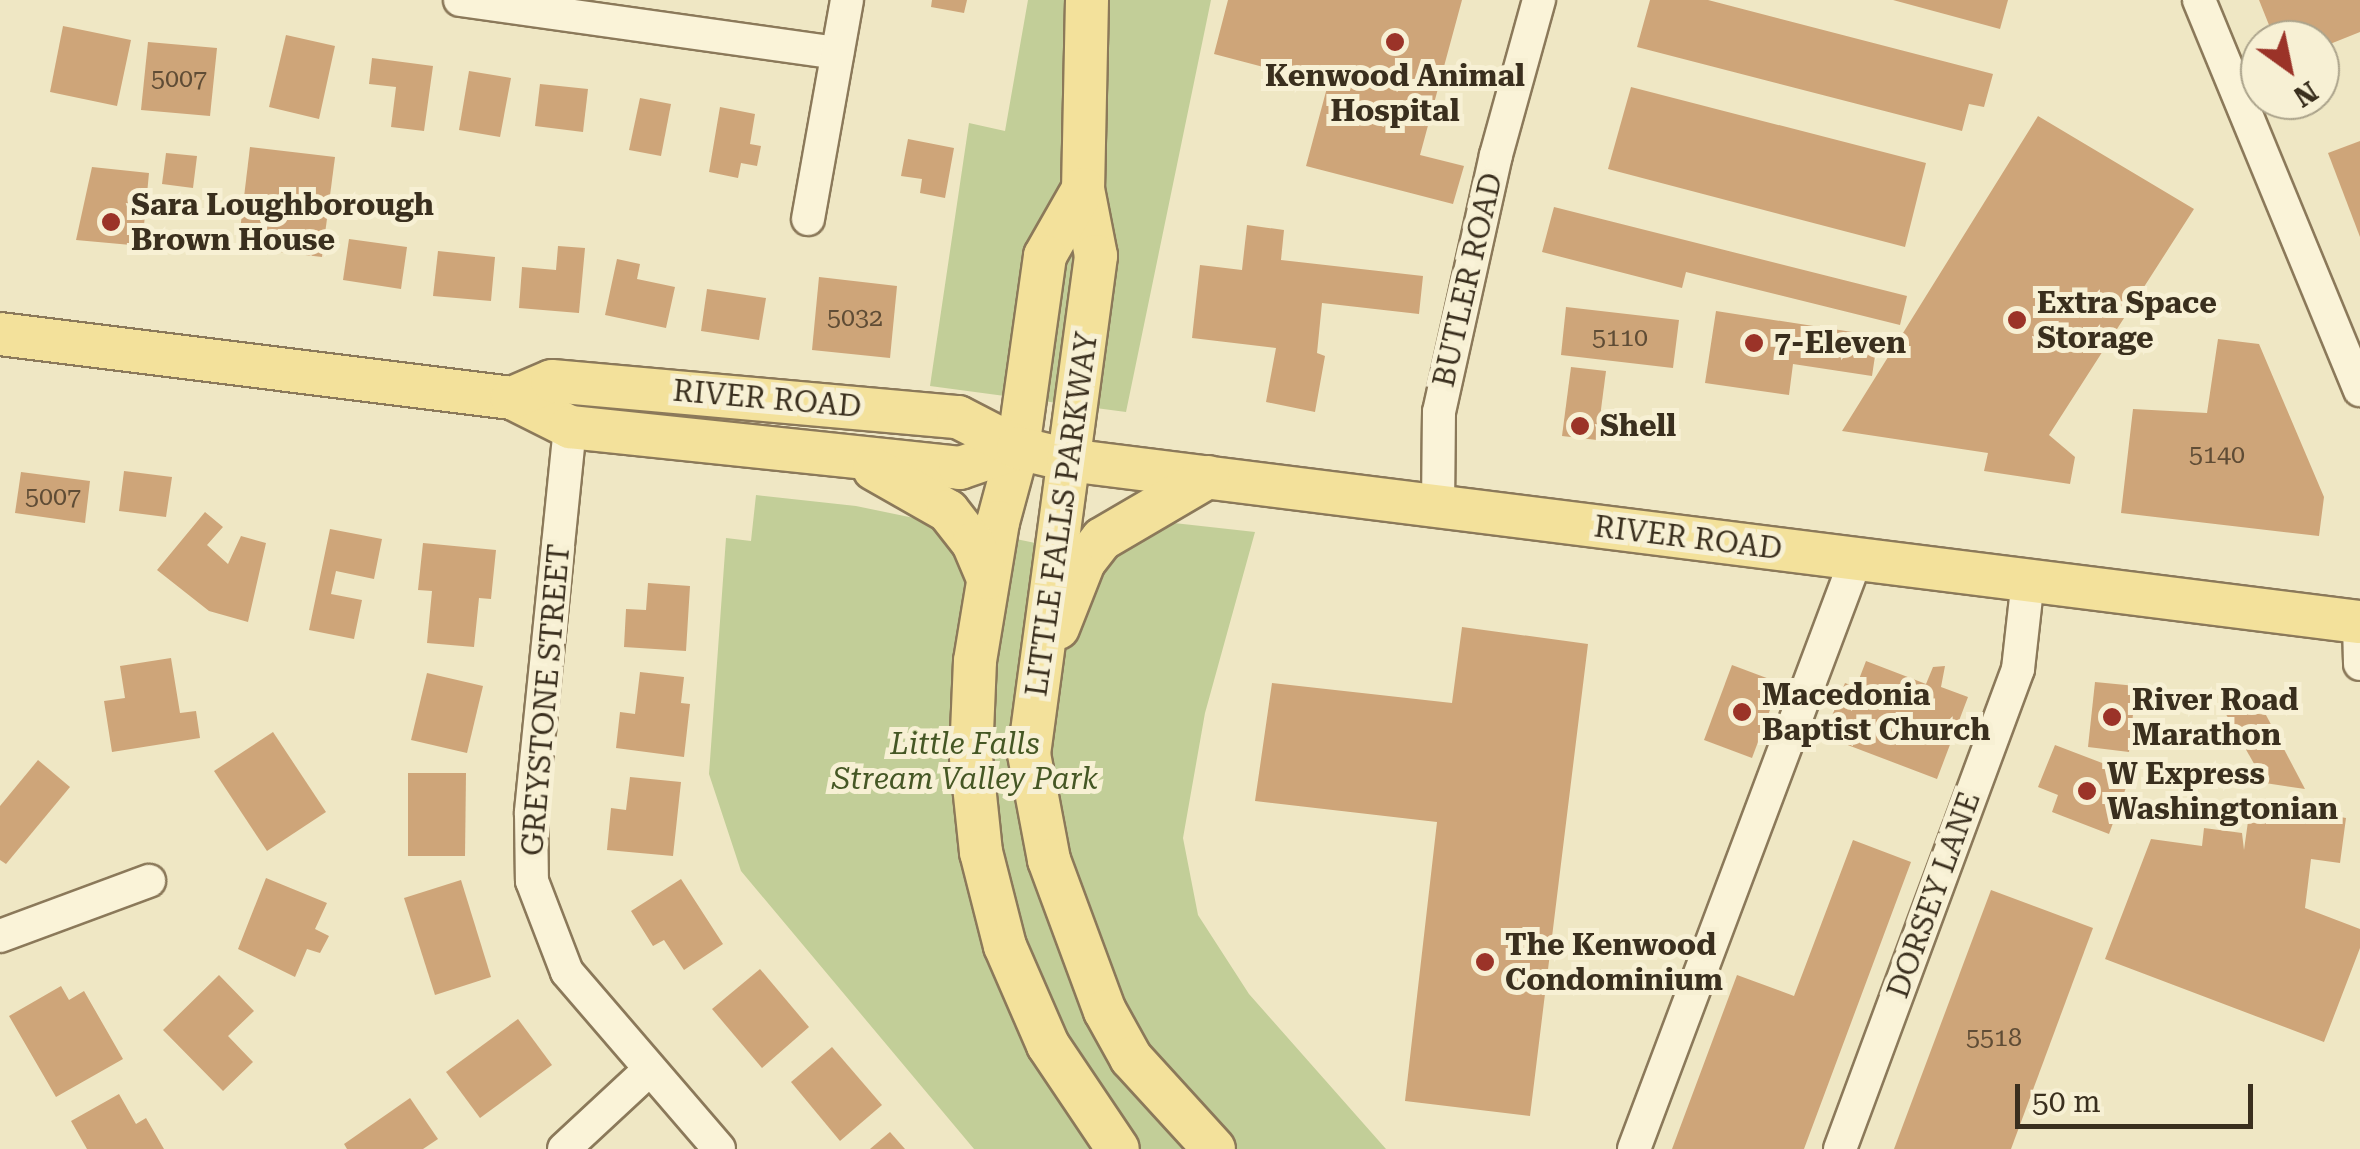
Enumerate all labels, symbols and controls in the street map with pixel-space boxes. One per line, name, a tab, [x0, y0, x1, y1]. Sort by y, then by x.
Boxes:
north arrow	[2240, 20, 2340, 120]
marker: Kenwood Animal Hospital	[1384, 31, 1406, 53]
place label: Kenwood Animal Hospital	[1265, 58, 1525, 128]
house number: 5007	[151, 64, 207, 94]
text: N	[2287, 74, 2324, 114]
street label: BUTLER ROAD	[1426, 170, 1510, 390]
place label: Sara Loughborough Brown House	[131, 187, 434, 258]
marker: Sara Loughborough Brown House	[100, 211, 122, 233]
place label: Extra Space Storage	[2037, 285, 2217, 356]
house number: 5032	[827, 303, 883, 333]
marker: Extra Space Storage	[2006, 309, 2028, 331]
house number: 5110	[1592, 323, 1648, 353]
place label: 7-Eleven	[1774, 325, 1906, 361]
street label: LITTLE FALLS PARKWAY	[1019, 329, 1105, 699]
marker: 7-Eleven	[1743, 332, 1765, 354]
street label: RIVER ROAD	[671, 373, 863, 425]
place label: Shell	[1600, 408, 1676, 444]
marker: Shell	[1569, 415, 1591, 437]
house number: 5140	[2189, 440, 2245, 470]
house number: 5007	[25, 482, 81, 512]
street label: RIVER ROAD	[1592, 509, 1784, 567]
street label: GREYSTONE STREET	[514, 543, 578, 857]
place label: Macedonia Baptist Church	[1762, 677, 1990, 748]
place label: River Road Marathon	[2132, 682, 2299, 752]
marker: Macedonia Baptist Church	[1731, 701, 1753, 723]
marker: River Road Marathon	[2101, 706, 2123, 728]
park label: Little Falls Stream Valley Park	[832, 726, 1098, 796]
place label: W Express Washingtonian	[2107, 756, 2338, 826]
marker: W Express Washingtonian	[2076, 780, 2098, 802]
street label: DORSEY LANE	[1880, 787, 1988, 1003]
place label: The Kenwood Condominium	[1505, 927, 1723, 998]
marker: The Kenwood Condominium	[1474, 951, 1496, 973]
house number: 5518	[1966, 1023, 2022, 1053]
scale bar	[2020, 1064, 2258, 1126]
text: 50 m	[2032, 1084, 2101, 1119]

